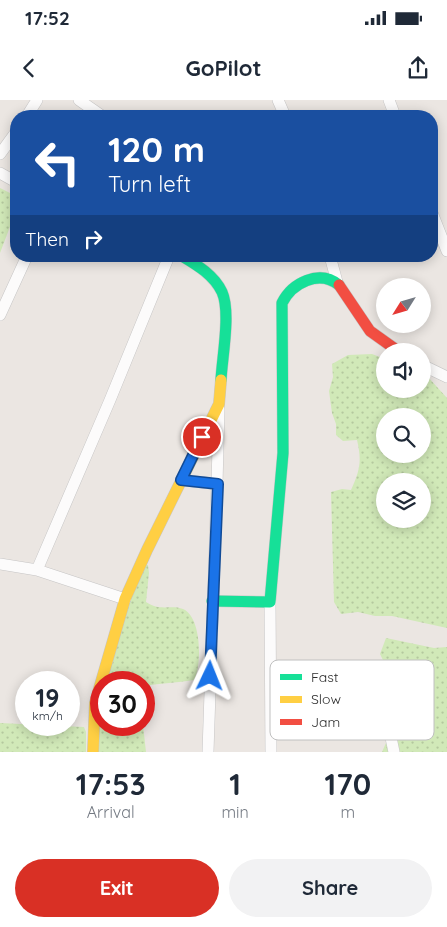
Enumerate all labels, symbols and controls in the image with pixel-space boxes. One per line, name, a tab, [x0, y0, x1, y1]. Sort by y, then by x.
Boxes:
text: 17:52	[25, 6, 70, 30]
icon: back	[15, 54, 43, 82]
text: GoPilot	[186, 54, 261, 82]
icon: share	[404, 54, 432, 82]
text: 120 m	[108, 127, 205, 171]
icon: left	[25, 130, 90, 195]
text: Turn left	[108, 170, 191, 198]
icon: right	[79, 225, 107, 253]
text: Then	[25, 227, 69, 251]
north arrow	[376, 278, 431, 332]
map controls	[376, 278, 431, 528]
button: sound	[376, 343, 431, 398]
button: search	[376, 408, 431, 463]
pin	[181, 416, 223, 458]
icon: arrive	[188, 423, 216, 451]
button: layers	[376, 473, 431, 528]
position arrow	[183, 649, 235, 701]
legend	[270, 660, 434, 740]
text: Fast	[311, 668, 339, 686]
speed limit sign: 30	[90, 671, 155, 736]
text: 19	[36, 682, 59, 713]
text: Slow	[311, 690, 341, 708]
text: km/h	[32, 708, 63, 723]
text: Jam	[311, 713, 340, 731]
text: 17:53	[76, 765, 146, 803]
text: 1	[229, 765, 241, 803]
text: 170	[325, 765, 371, 803]
text: Arrival	[87, 802, 135, 822]
text: min	[221, 802, 249, 822]
text: m	[341, 802, 355, 822]
button: Exit	[15, 859, 219, 917]
button: Share	[229, 859, 432, 917]

